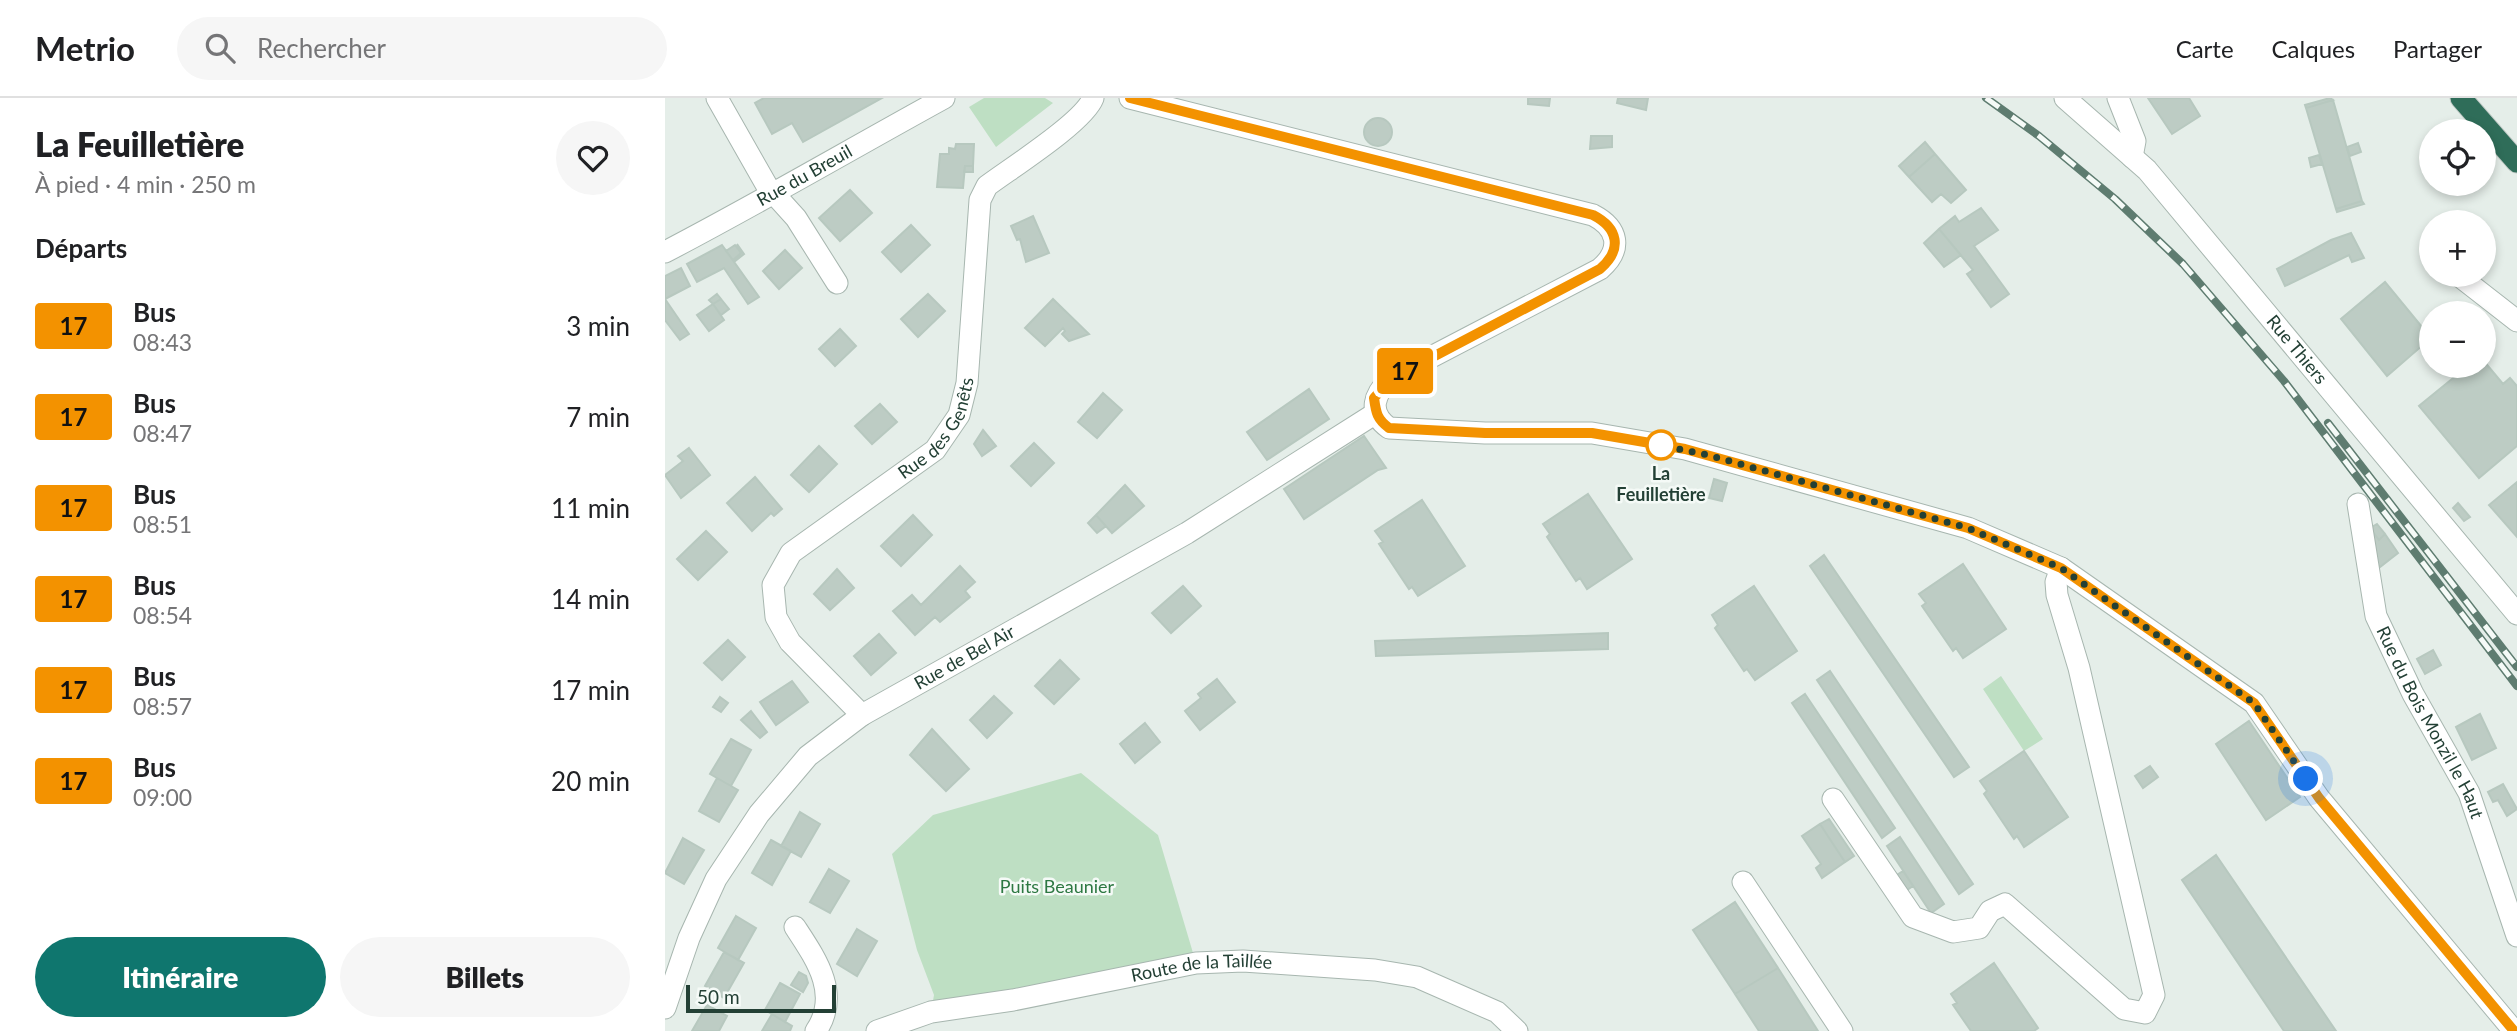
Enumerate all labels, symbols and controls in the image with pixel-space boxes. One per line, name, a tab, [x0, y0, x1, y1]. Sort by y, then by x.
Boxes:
search box	[177, 17, 667, 80]
text: Metrio	[35, 28, 135, 68]
icon: search	[201, 29, 239, 67]
text: Rechercher	[257, 32, 386, 64]
text: Carte	[2176, 34, 2234, 63]
text: Calques	[2272, 34, 2355, 63]
text: Partager	[2393, 34, 2482, 63]
map controls	[2419, 119, 2496, 378]
button: locate	[2419, 119, 2496, 196]
button: heart	[556, 121, 630, 195]
text: La Feuilletière	[35, 124, 244, 164]
street label: Rue du Breuil	[753, 140, 856, 210]
text: À pied · 4 min · 250 m	[35, 170, 256, 198]
button: +	[2419, 210, 2496, 287]
text: Départs	[35, 232, 127, 264]
text: Bus	[133, 296, 176, 328]
button: −	[2419, 301, 2496, 378]
text: 3 min	[566, 310, 630, 342]
street label: Rue Thiers	[2262, 310, 2333, 388]
text: 17	[60, 311, 87, 340]
text: 08:43	[133, 328, 192, 356]
line badge: 17	[1373, 348, 1437, 394]
text: 17	[1391, 356, 1419, 385]
street label: Rue des Genêts	[893, 377, 977, 483]
text: Bus	[133, 387, 176, 419]
text: 7 min	[566, 401, 630, 433]
text: 17	[60, 402, 87, 431]
text: 08:47	[133, 419, 192, 447]
marker: La Feuilletière	[1646, 430, 1676, 460]
place label: La Feuilletière	[1616, 462, 1706, 505]
text: Bus	[133, 478, 176, 510]
text: 11 min	[551, 492, 630, 524]
text: 17	[60, 493, 87, 522]
text: 08:51	[133, 510, 192, 538]
text: Bus	[133, 569, 176, 601]
text: 14 min	[551, 583, 630, 615]
text: 17	[60, 584, 87, 613]
text: 08:54	[133, 601, 192, 629]
street label: Rue de Bel Air	[910, 620, 1018, 694]
street label: Rue du Bois Monzil le Haut	[2372, 622, 2489, 822]
text: Bus	[133, 660, 176, 692]
text: 17 min	[551, 674, 630, 706]
text: 17	[60, 675, 87, 704]
text: 08:57	[133, 692, 192, 720]
text: Bus	[133, 751, 176, 783]
your location	[2288, 761, 2323, 796]
text: 20 min	[551, 765, 630, 797]
text: 17	[60, 766, 87, 795]
text: 09:00	[133, 783, 192, 811]
park label: Puits Beaunier	[1000, 875, 1115, 897]
button: Itinéraire	[35, 937, 326, 1017]
button: Billets	[340, 937, 630, 1017]
street label: Route de la Taillée	[1129, 949, 1273, 986]
scale bar	[686, 982, 837, 1014]
text: 50 m	[697, 985, 740, 1008]

